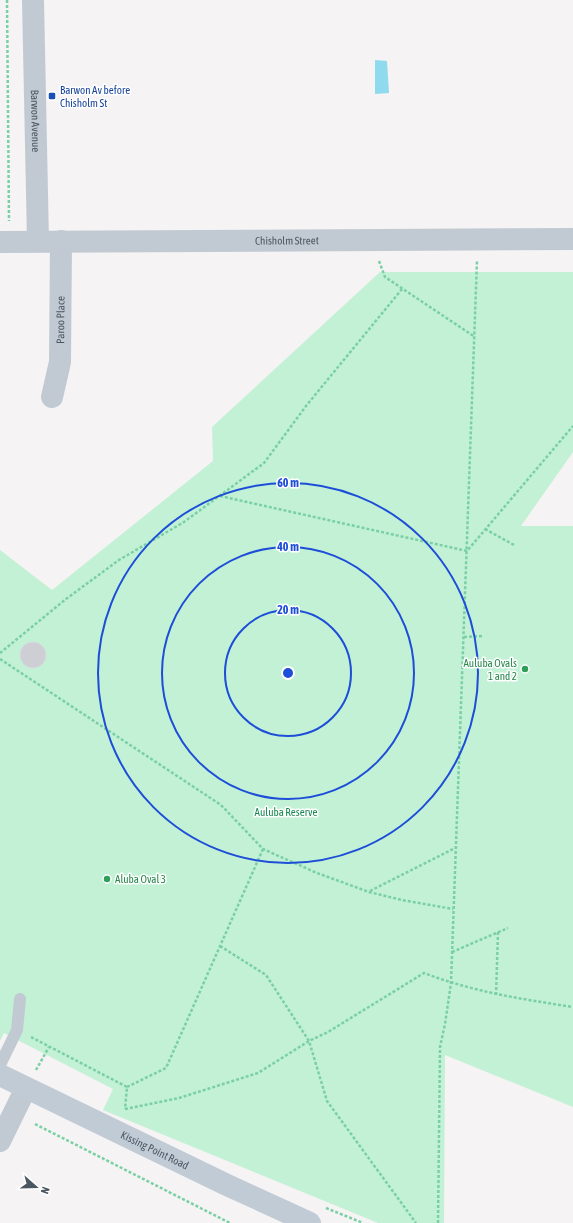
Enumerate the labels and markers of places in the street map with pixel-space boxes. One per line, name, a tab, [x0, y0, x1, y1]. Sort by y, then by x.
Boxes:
place label: Barwon Av before Chisholm St	[60, 84, 130, 109]
marker: Barwon Av before Chisholm St	[47, 91, 57, 101]
place label: Auluba Ovals 1 and 2	[463, 657, 517, 682]
marker: Auluba Ovals 1 and 2	[520, 664, 530, 674]
centre of rings	[281, 666, 295, 680]
place label: Aluba Oval 3	[115, 873, 166, 885]
marker: Aluba Oval 3	[102, 874, 112, 884]

